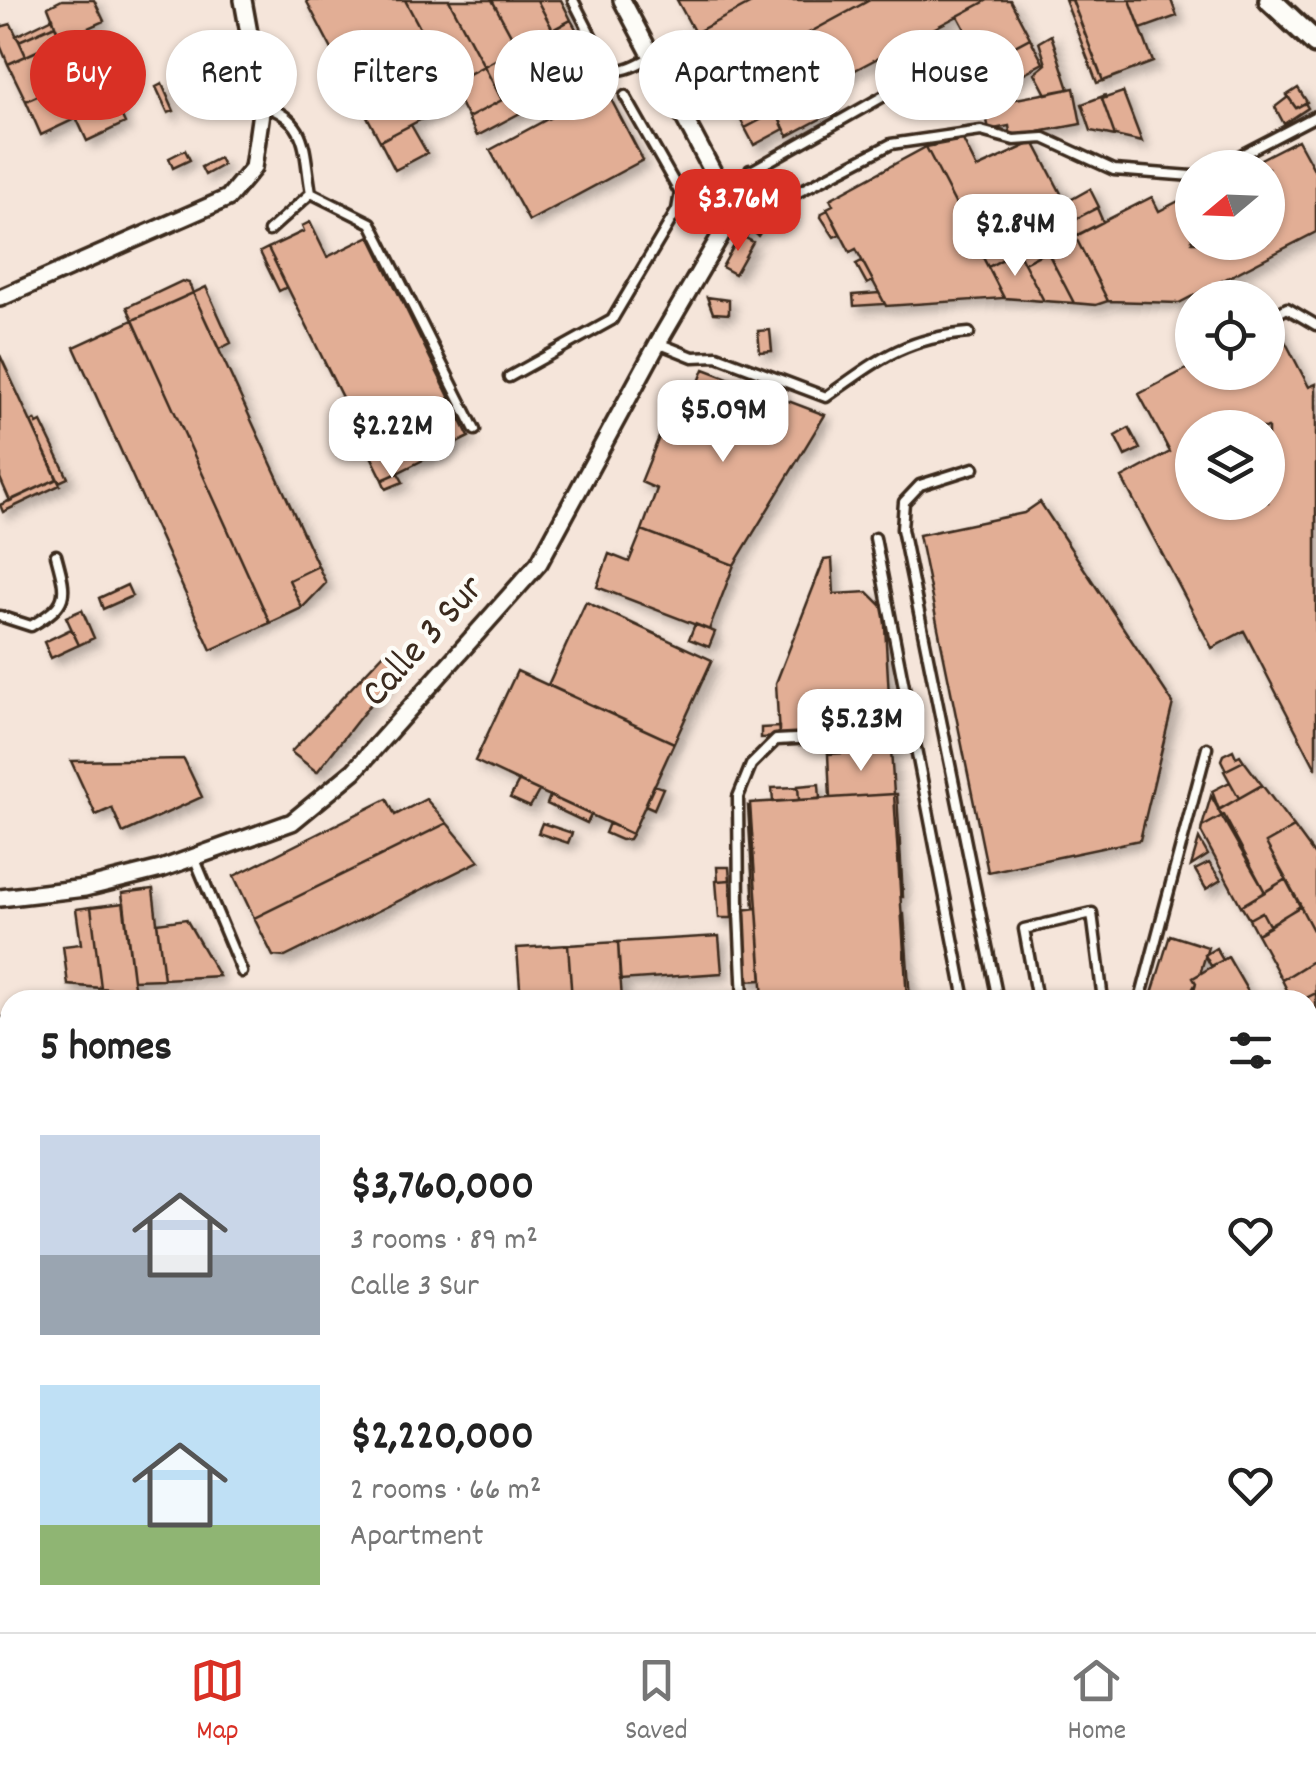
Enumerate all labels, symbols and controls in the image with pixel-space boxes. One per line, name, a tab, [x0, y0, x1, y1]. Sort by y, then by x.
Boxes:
chip: Buy	[30, 30, 146, 120]
chip: Rent	[166, 30, 297, 120]
chip: Filters	[317, 30, 474, 120]
chip: New	[494, 30, 619, 120]
chip: Apartment	[639, 30, 855, 120]
chip: House	[875, 30, 1024, 120]
north arrow	[1175, 150, 1285, 260]
map controls	[1175, 150, 1285, 520]
pin: $3.76M	[657, 169, 819, 254]
text: $3.76M	[697, 178, 779, 224]
pin: $2.84M	[934, 194, 1096, 279]
text: $2.84M	[975, 203, 1055, 249]
button: locate	[1175, 280, 1285, 390]
pin: $5.09M	[642, 380, 804, 465]
text: $5.09M	[679, 389, 767, 435]
pin: $2.22M	[311, 396, 473, 481]
text: $2.22M	[351, 405, 433, 451]
button: layers	[1175, 410, 1285, 520]
street label: Calle 3 Sur	[350, 564, 500, 722]
pin: $5.23M	[780, 689, 942, 774]
text: $5.23M	[819, 698, 903, 744]
text: 5 homes	[40, 1020, 172, 1080]
icon: filters	[1223, 1023, 1278, 1078]
text: $3,760,000	[350, 1159, 534, 1219]
icon: home	[120, 1175, 240, 1295]
icon: heart	[1223, 1208, 1278, 1263]
text: 3 rooms · 89 m²	[350, 1219, 538, 1265]
text: Calle 3 Sur	[350, 1265, 479, 1311]
text: $2,220,000	[350, 1409, 534, 1469]
icon: home	[120, 1425, 240, 1545]
icon: heart	[1223, 1458, 1278, 1513]
text: 2 rooms · 66 m²	[350, 1469, 541, 1515]
text: Apartment	[350, 1515, 484, 1561]
tab: Map	[190, 1653, 245, 1753]
tab: Saved	[625, 1653, 688, 1753]
tab: Home	[1068, 1653, 1126, 1753]

